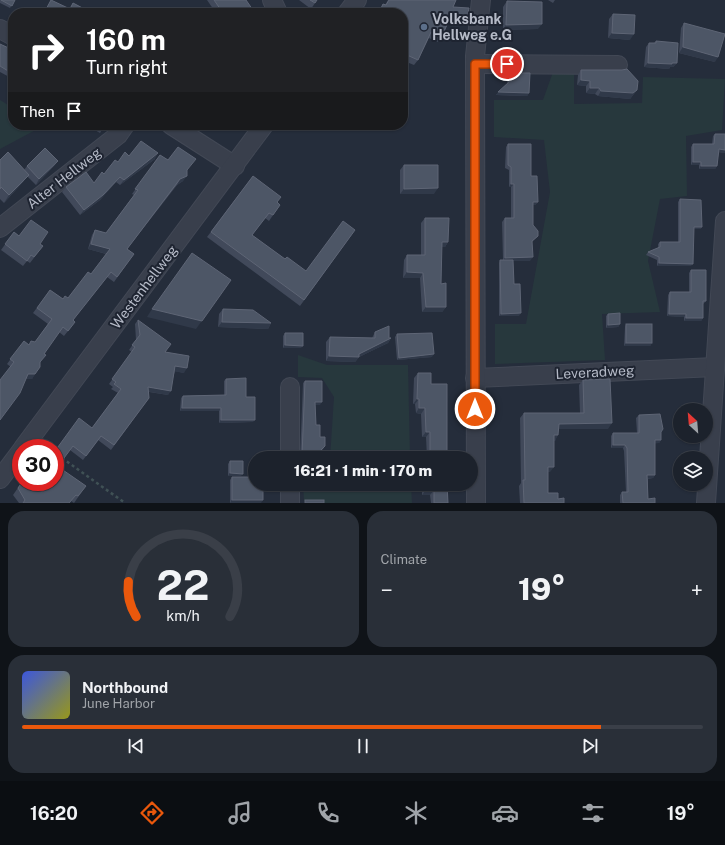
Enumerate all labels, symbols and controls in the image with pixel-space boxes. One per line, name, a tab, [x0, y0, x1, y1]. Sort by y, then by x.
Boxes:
place label: Volksbank Hellweg e.G	[432, 11, 512, 43]
marker: Volksbank Hellweg e.G	[419, 22, 429, 32]
text: 160 m	[86, 23, 166, 56]
icon: right	[20, 24, 72, 76]
pin	[490, 47, 524, 81]
icon: arrive	[496, 53, 518, 75]
text: Turn right	[86, 57, 168, 78]
icon: arrive	[63, 100, 85, 122]
text: Then	[20, 103, 55, 120]
street label: Alter Hellweg	[24, 144, 104, 212]
street label: Westenhellweg	[107, 242, 181, 332]
street label: Leveradweg	[555, 362, 635, 382]
position arrow	[454, 388, 496, 430]
north arrow	[673, 403, 713, 443]
map controls	[673, 403, 713, 491]
speed limit sign: 30	[12, 439, 64, 491]
button: layers	[673, 451, 713, 491]
text: 16:21 · 1 min · 170 m	[294, 462, 432, 479]
text: Climate	[381, 552, 427, 567]
text: 22	[157, 560, 210, 609]
text: 19°	[518, 571, 566, 607]
text: −	[381, 577, 393, 603]
text: +	[691, 577, 703, 603]
text: km/h	[166, 607, 200, 624]
text: Northbound	[82, 679, 168, 696]
text: June Harbor	[82, 696, 155, 711]
icon: previous	[125, 735, 147, 757]
icon: pause	[352, 735, 374, 757]
icon: next	[579, 735, 601, 757]
icon: directions	[138, 799, 166, 827]
icon: music	[226, 799, 254, 827]
icon: phone	[314, 799, 342, 827]
icon: climate	[402, 799, 430, 827]
icon: car	[491, 799, 519, 827]
icon: filters	[579, 799, 607, 827]
text: 16:20	[30, 803, 78, 824]
text: 19°	[667, 803, 695, 824]

